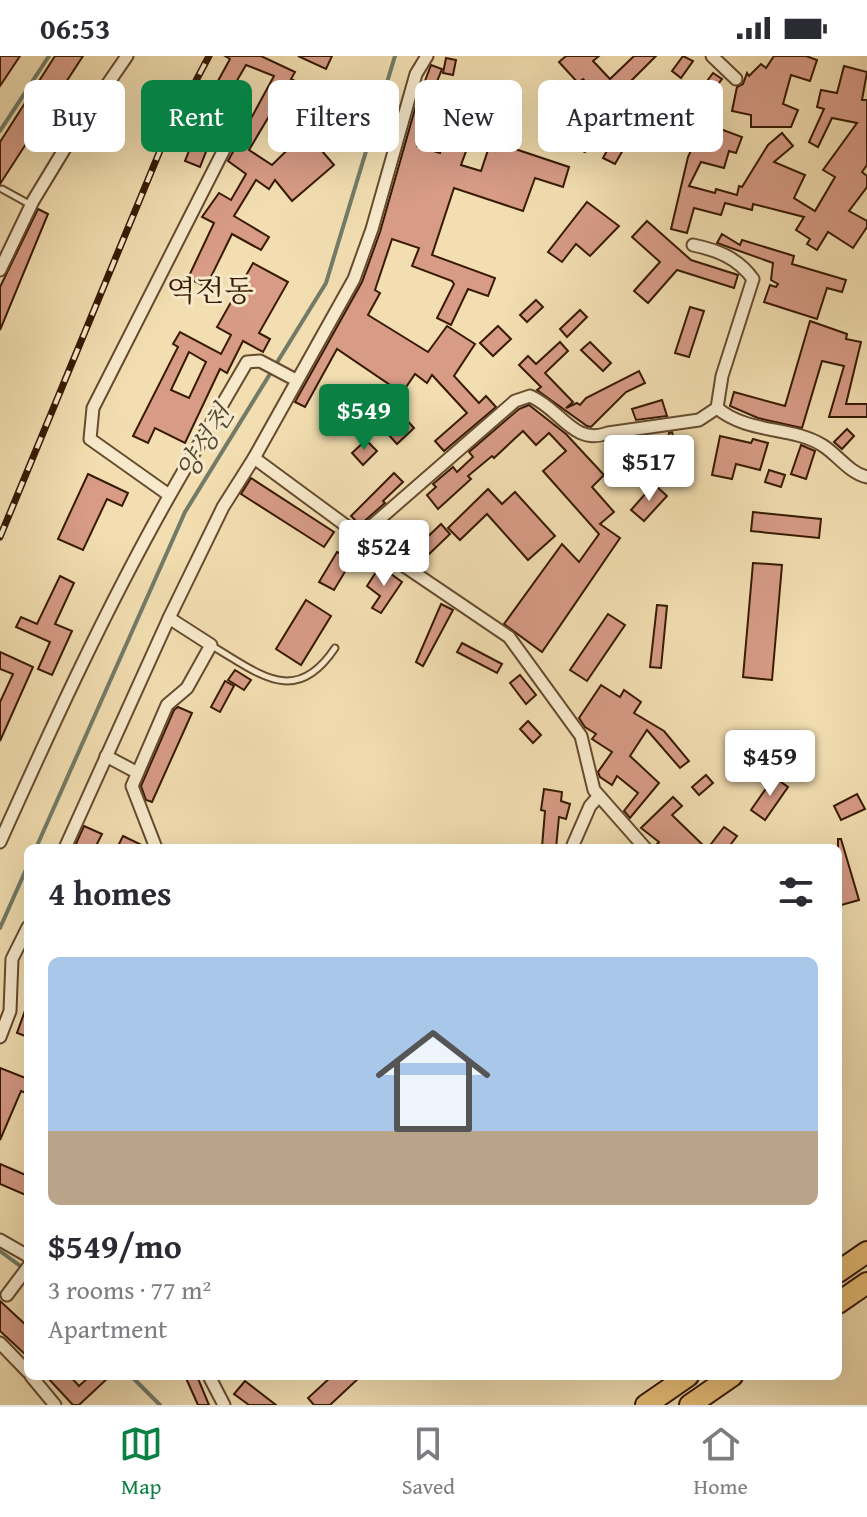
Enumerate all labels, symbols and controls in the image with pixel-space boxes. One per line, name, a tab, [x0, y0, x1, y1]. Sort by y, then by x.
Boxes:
text: 06:53	[40, 6, 111, 50]
chip: Buy	[24, 80, 125, 152]
chip: Rent	[141, 80, 252, 152]
chip: Filters	[268, 80, 399, 152]
chip: New	[415, 80, 522, 152]
chip: Apartment	[538, 80, 723, 152]
district label: 역전동	[167, 268, 253, 312]
pin: $549	[317, 384, 411, 452]
text: $549	[337, 390, 391, 429]
water label: 양성천	[165, 395, 244, 487]
pin: $517	[602, 435, 696, 503]
text: $517	[622, 441, 676, 480]
pin: $524	[337, 520, 431, 588]
text: $524	[357, 526, 411, 565]
pin: $459	[723, 730, 817, 798]
text: $459	[743, 736, 797, 775]
text: 4 homes	[48, 868, 172, 917]
icon: filters	[774, 870, 818, 914]
icon: home	[361, 1009, 505, 1153]
text: $549/mo	[48, 1221, 182, 1270]
text: 3 rooms · 77 m²	[48, 1270, 211, 1309]
text: Apartment	[48, 1309, 167, 1348]
tab: Map	[119, 1422, 163, 1502]
tab: Saved	[402, 1422, 455, 1502]
tab: Home	[694, 1422, 748, 1502]

